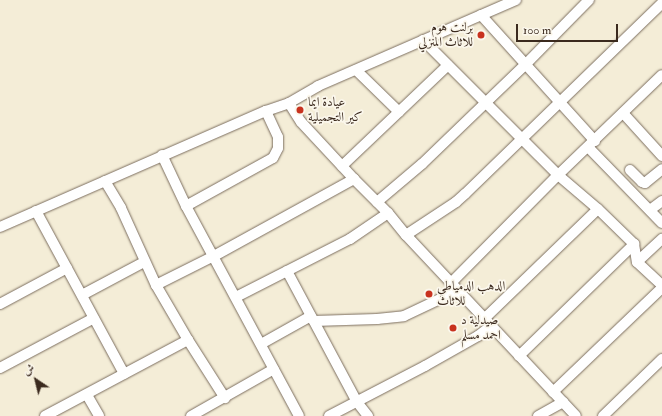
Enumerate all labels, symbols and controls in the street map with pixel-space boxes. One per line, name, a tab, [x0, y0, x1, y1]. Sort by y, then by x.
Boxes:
scale bar	[518, 16, 620, 42]
place label: برلنت هوم للاثاث المنزلي	[418, 20, 473, 51]
text: 100 m	[523, 23, 551, 38]
marker: برلنت هوم للاثاث المنزلي	[476, 30, 486, 40]
place label: عيادة ايما كير التجميلية	[308, 95, 362, 126]
marker: عيادة ايما كير التجميلية	[295, 105, 305, 115]
place label: الدهب الدمياطي للاثاث	[437, 279, 505, 310]
marker: الدهب الدمياطي للاثاث	[424, 289, 434, 299]
place label: صيدلية د احمد مسلم	[461, 313, 501, 344]
marker: صيدلية د احمد مسلم	[448, 323, 458, 333]
north arrow	[16, 360, 56, 400]
text: ش	[21, 361, 37, 378]

